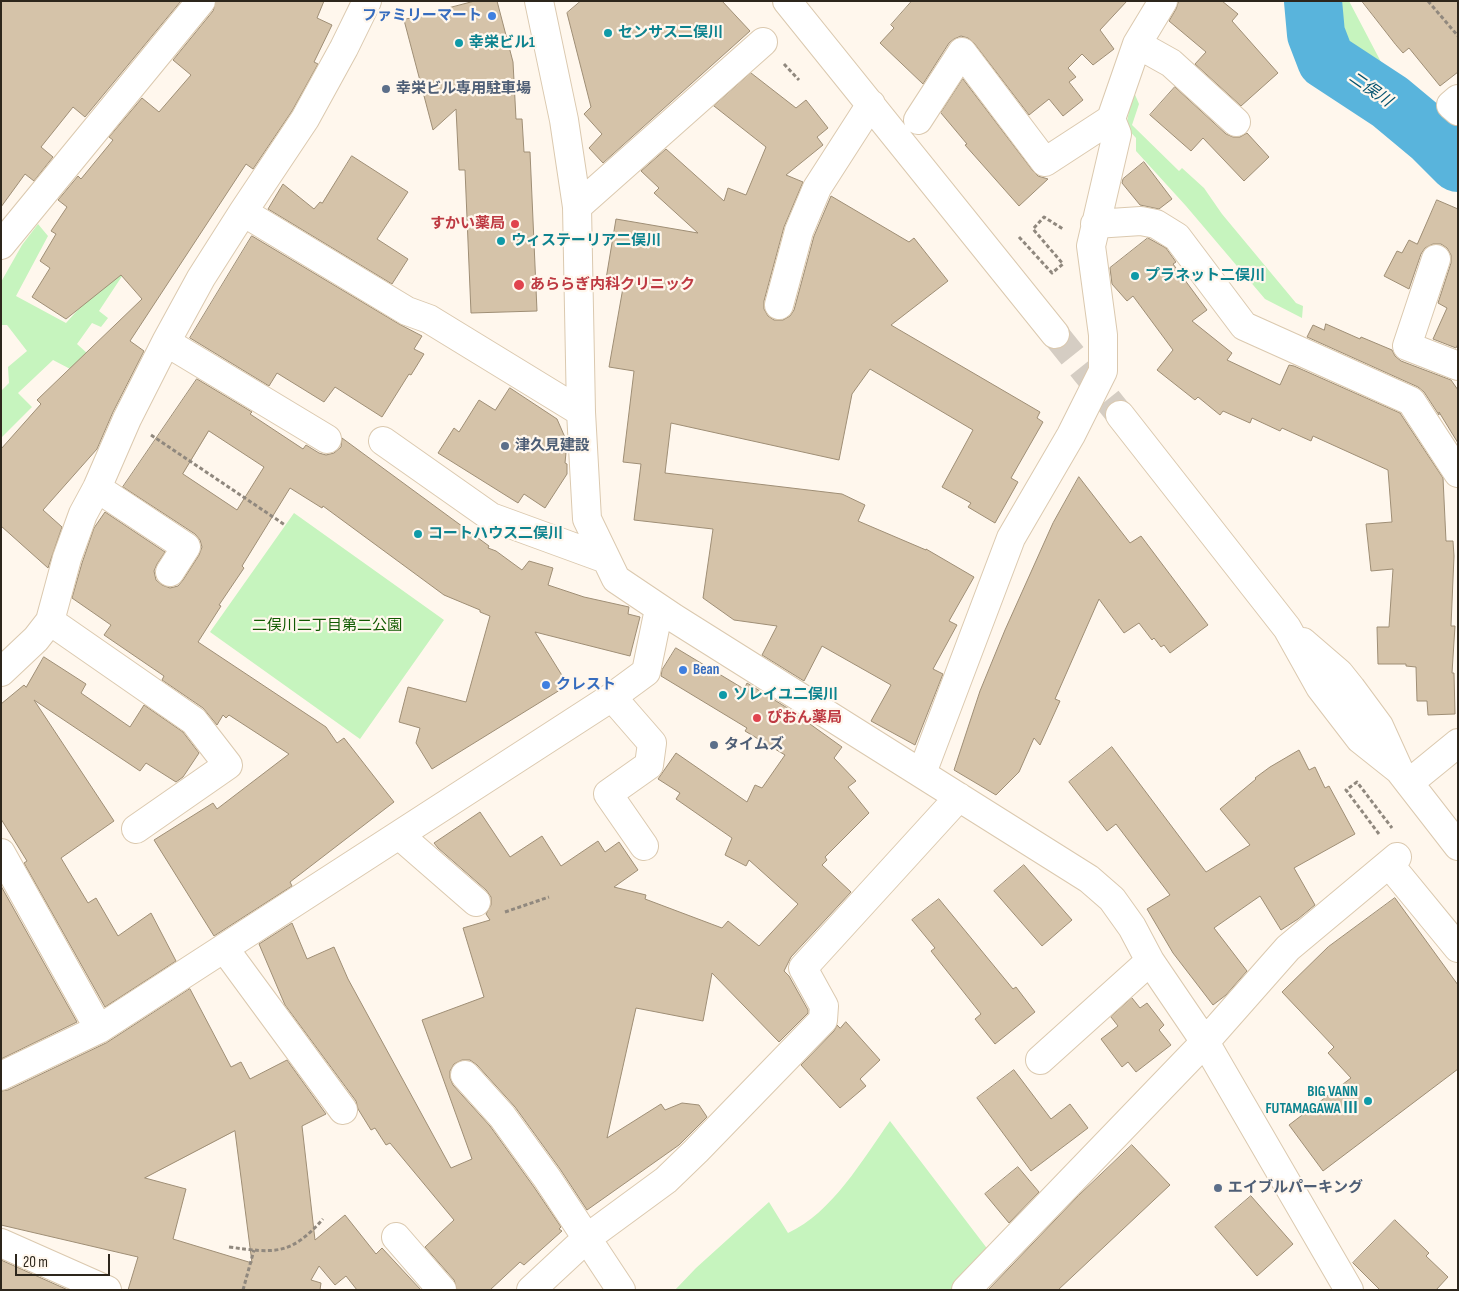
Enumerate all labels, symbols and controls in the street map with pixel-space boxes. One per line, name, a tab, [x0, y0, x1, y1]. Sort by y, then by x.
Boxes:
place label: ファミリーマート	[362, 7, 482, 25]
marker: ファミリーマート	[486, 10, 498, 22]
place label: センサス二俣川	[618, 24, 723, 42]
marker: センサス二俣川	[602, 27, 614, 39]
place label: 幸栄ビル1	[469, 34, 535, 52]
marker: 幸栄ビル1	[453, 37, 465, 49]
water label: 二俣川	[1345, 68, 1395, 112]
place label: 幸栄ビル専用駐車場	[396, 80, 531, 98]
marker: 幸栄ビル専用駐車場	[380, 83, 392, 95]
place label: すかい薬局	[430, 215, 505, 233]
marker: すかい薬局	[509, 218, 521, 230]
place label: ウィステーリア二俣川	[511, 232, 661, 250]
marker: ウィステーリア二俣川	[495, 235, 507, 247]
place label: プラネット二俣川	[1145, 267, 1265, 285]
marker: プラネット二俣川	[1129, 270, 1141, 282]
place label: あららぎ内科クリニック	[530, 276, 695, 294]
marker: あららぎ内科クリニック	[512, 278, 526, 292]
place label: 津久見建設	[515, 437, 590, 455]
marker: 津久見建設	[499, 440, 511, 452]
place label: コートハウス二俣川	[428, 525, 563, 543]
marker: コートハウス二俣川	[412, 528, 424, 540]
park label: 二俣川二丁目第二公園	[252, 617, 402, 635]
place label: Bean	[693, 661, 719, 679]
marker: Bean	[677, 664, 689, 676]
place label: クレスト	[556, 676, 616, 694]
marker: クレスト	[540, 679, 552, 691]
place label: ソレイユ二俣川	[733, 686, 838, 704]
marker: ソレイユ二俣川	[717, 689, 729, 701]
place label: ぴおん薬局	[767, 709, 842, 727]
marker: ぴおん薬局	[751, 712, 763, 724]
place label: タイムズ	[724, 736, 784, 754]
marker: タイムズ	[708, 739, 720, 751]
place label: BIG VANN FUTAMAGAWA Ⅲ	[1265, 1083, 1358, 1118]
marker: BIG VANN FUTAMAGAWA Ⅲ	[1362, 1095, 1374, 1107]
place label: エイブルパーキング	[1228, 1179, 1363, 1197]
marker: エイブルパーキング	[1212, 1182, 1224, 1194]
scale bar	[18, 1244, 112, 1276]
text: 20 m	[23, 1253, 48, 1272]

